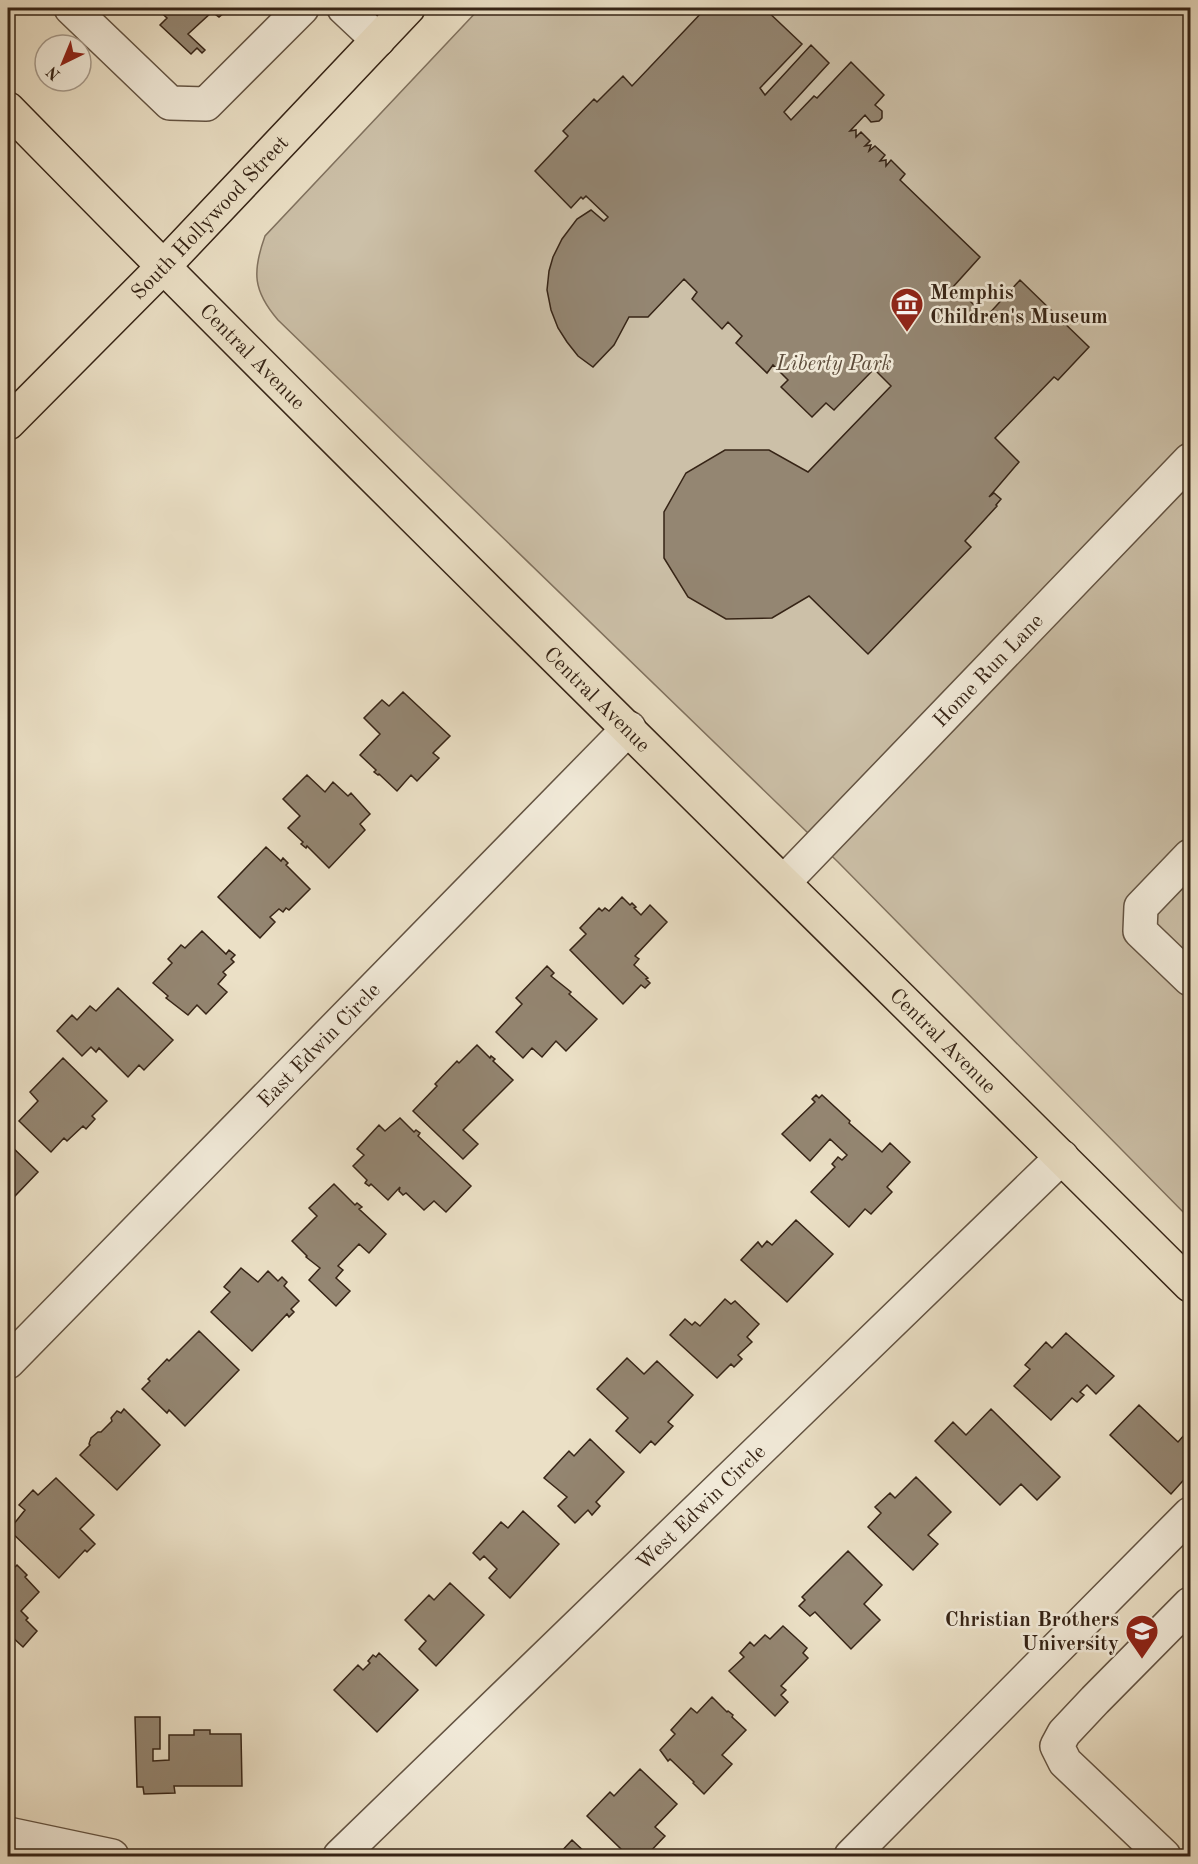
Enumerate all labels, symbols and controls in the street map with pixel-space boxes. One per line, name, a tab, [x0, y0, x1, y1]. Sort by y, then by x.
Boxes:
north arrow	[33, 33, 93, 93]
text: N	[44, 62, 64, 83]
street label: South Hollywood Street	[128, 132, 293, 304]
place label: Memphis Children's Museum	[930, 283, 1108, 328]
museum icon: Memphis Children's Museum	[889, 286, 925, 333]
street label: Central Avenue	[195, 301, 308, 414]
park label: Liberty Park	[775, 354, 892, 375]
street label: Home Run Lane	[930, 610, 1048, 732]
street label: Central Avenue	[539, 644, 653, 757]
street label: East Edwin Circle	[255, 980, 385, 1112]
street label: Central Avenue	[885, 985, 999, 1098]
street label: West Edwin Circle	[633, 1441, 770, 1575]
place label: Christian Brothers University	[945, 1610, 1119, 1655]
school or university icon: Christian Brothers University	[1124, 1613, 1160, 1660]

